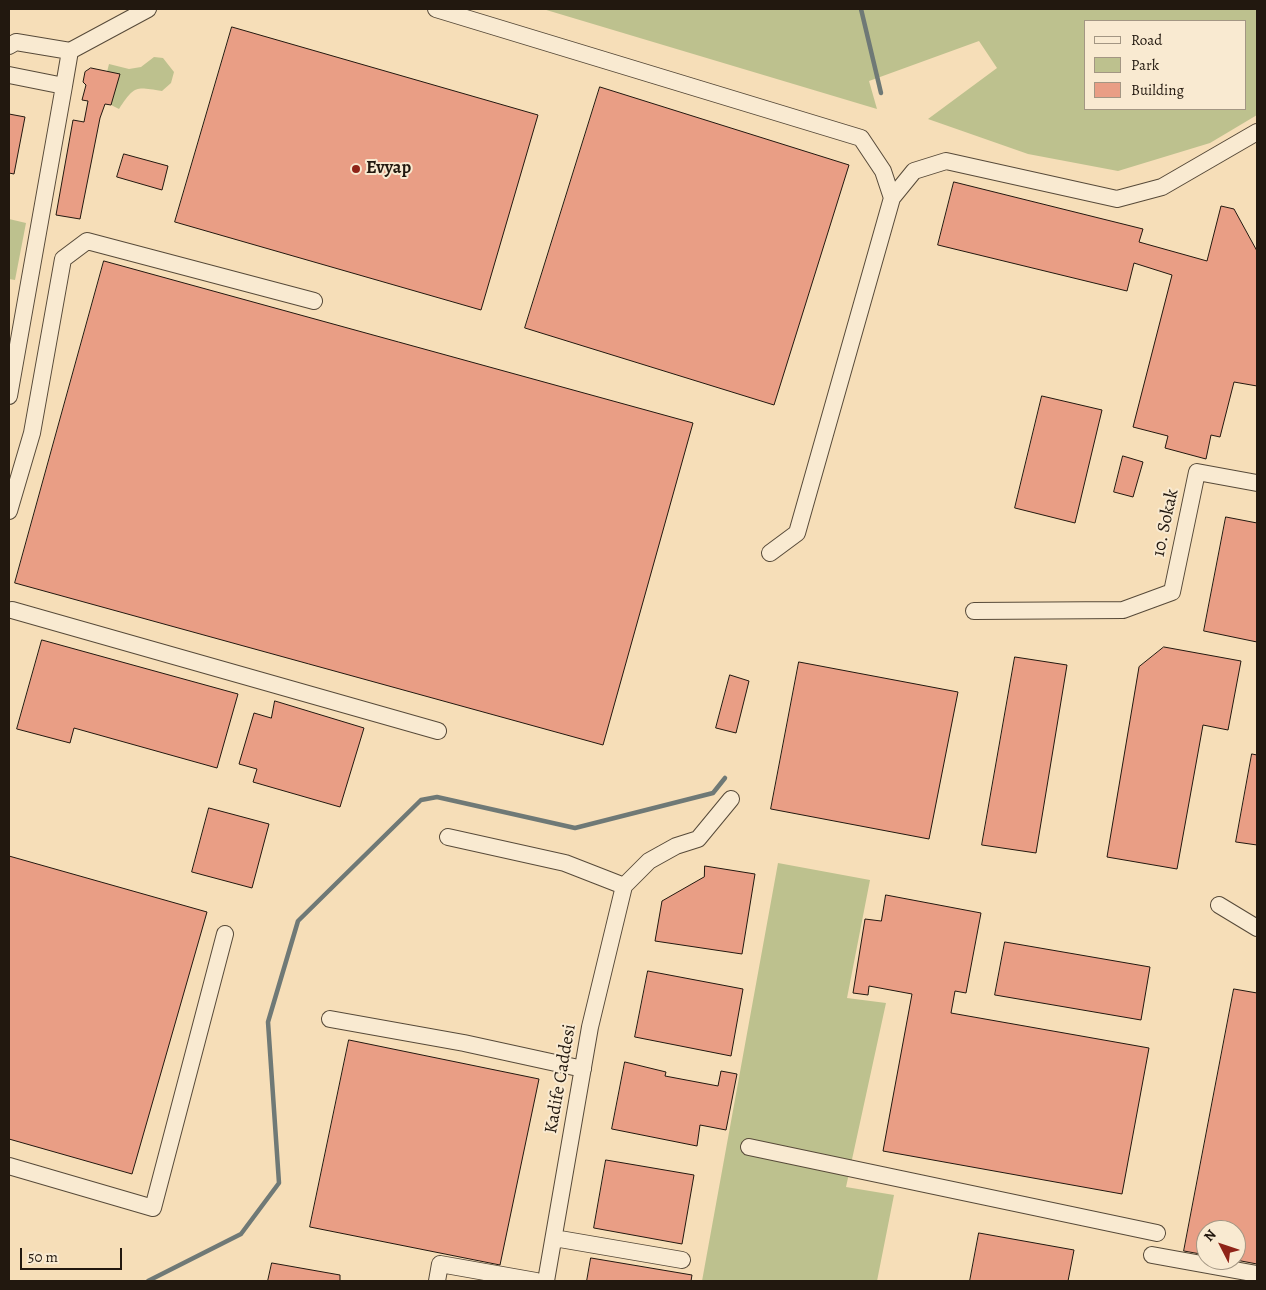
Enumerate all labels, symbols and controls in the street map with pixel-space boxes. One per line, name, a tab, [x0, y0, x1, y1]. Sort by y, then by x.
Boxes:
legend	[1084, 20, 1246, 110]
text: Road	[1131, 30, 1162, 50]
text: Park	[1131, 55, 1159, 75]
text: Building	[1131, 80, 1184, 100]
place label: Evyap	[366, 158, 411, 180]
marker: Evyap	[350, 163, 362, 175]
street label: 10. Sokak	[1148, 487, 1184, 559]
street label: Kadife Caddesi	[541, 1023, 581, 1135]
north arrow	[1196, 1220, 1246, 1270]
text: N	[1200, 1225, 1221, 1246]
scale bar	[22, 1238, 125, 1270]
text: 50 m	[28, 1247, 58, 1267]

